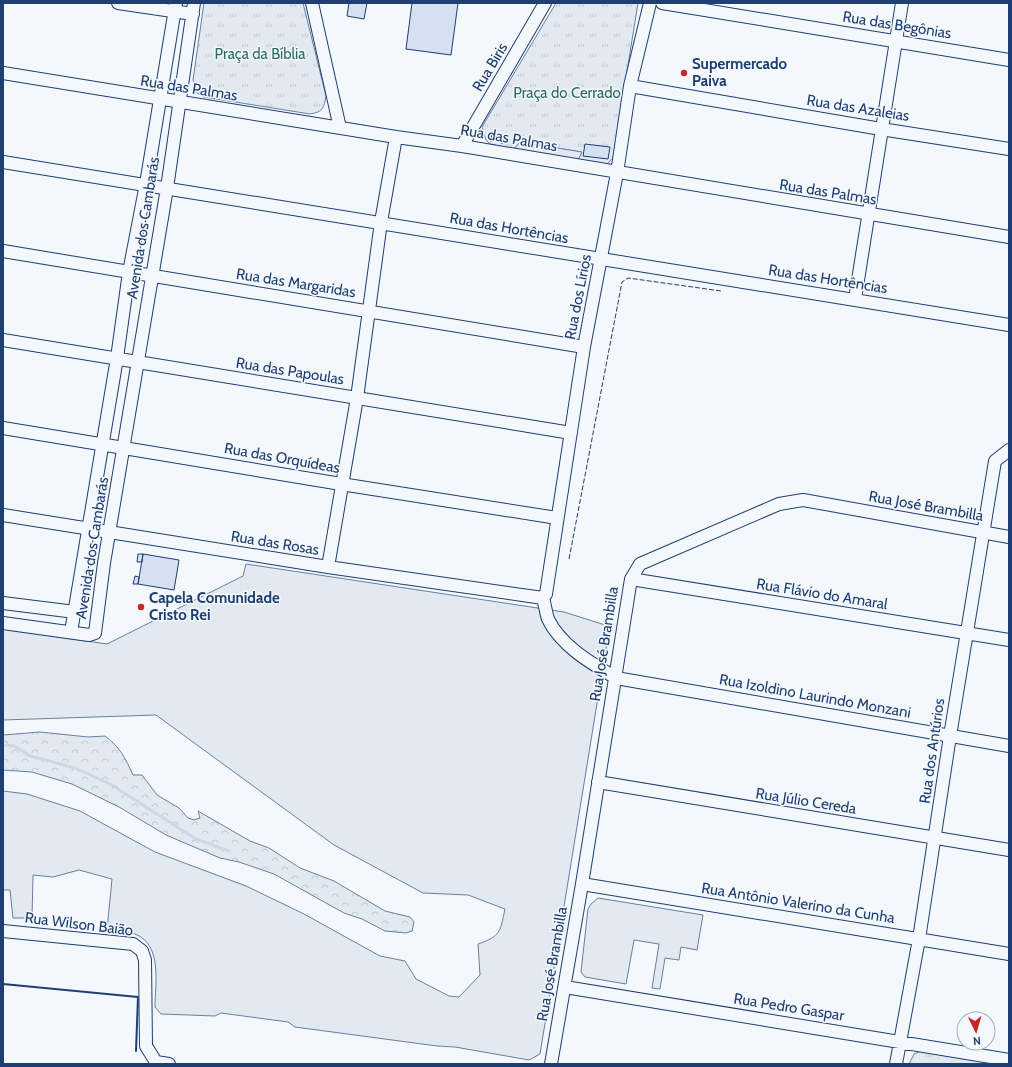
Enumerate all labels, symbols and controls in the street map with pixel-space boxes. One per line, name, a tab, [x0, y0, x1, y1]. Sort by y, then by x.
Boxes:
street label: Rua das Begônias	[841, 8, 953, 42]
street label: Rua Biris	[469, 39, 511, 95]
park label: Praça da Bíblia	[215, 45, 306, 63]
place label: Supermercado Paiva	[692, 55, 788, 90]
marker: Supermercado Paiva	[679, 68, 689, 78]
street label: Rua das Palmas	[139, 71, 239, 105]
park label: Praça do Cerrado	[513, 84, 621, 102]
street label: Rua das Azaleias	[805, 91, 911, 125]
street label: Rua das Palmas	[459, 121, 559, 155]
street label: Avenida dos Cambarás	[123, 156, 163, 300]
street label: Rua das Palmas	[778, 175, 878, 209]
street label: Rua das Hortências	[448, 209, 570, 247]
street label: Rua dos Lírios	[561, 253, 595, 341]
street label: Rua das Hortências	[767, 261, 889, 297]
street label: Rua das Margaridas	[235, 265, 357, 301]
street label: Rua das Papoulas	[235, 354, 345, 388]
street label: Rua das Orquídeas	[223, 439, 341, 477]
street label: Avenida dos Cambarás	[72, 476, 112, 620]
street label: Rua José Brambilla	[867, 487, 985, 525]
street label: Rua das Rosas	[230, 527, 320, 559]
street label: Rua Flávio do Amaral	[755, 575, 889, 613]
street label: Rua José Brambilla	[586, 584, 622, 703]
place label: Capela Comunidade Cristo Rei	[149, 589, 280, 624]
marker: Capela Comunidade Cristo Rei	[136, 602, 146, 612]
street label: Rua Izoldino Laurindo Monzani	[718, 670, 912, 722]
street label: Rua dos Antúrios	[916, 697, 948, 805]
street label: Rua Júlio Cereda	[754, 784, 858, 818]
street label: Rua Antônio Valerino da Cunha	[700, 879, 897, 927]
street label: Rua José Brambilla	[533, 905, 571, 1023]
street label: Rua Wilson Baião	[24, 908, 134, 940]
street label: Rua Pedro Gaspar	[732, 989, 846, 1025]
north arrow	[956, 1011, 996, 1051]
text: N	[972, 1034, 981, 1048]

